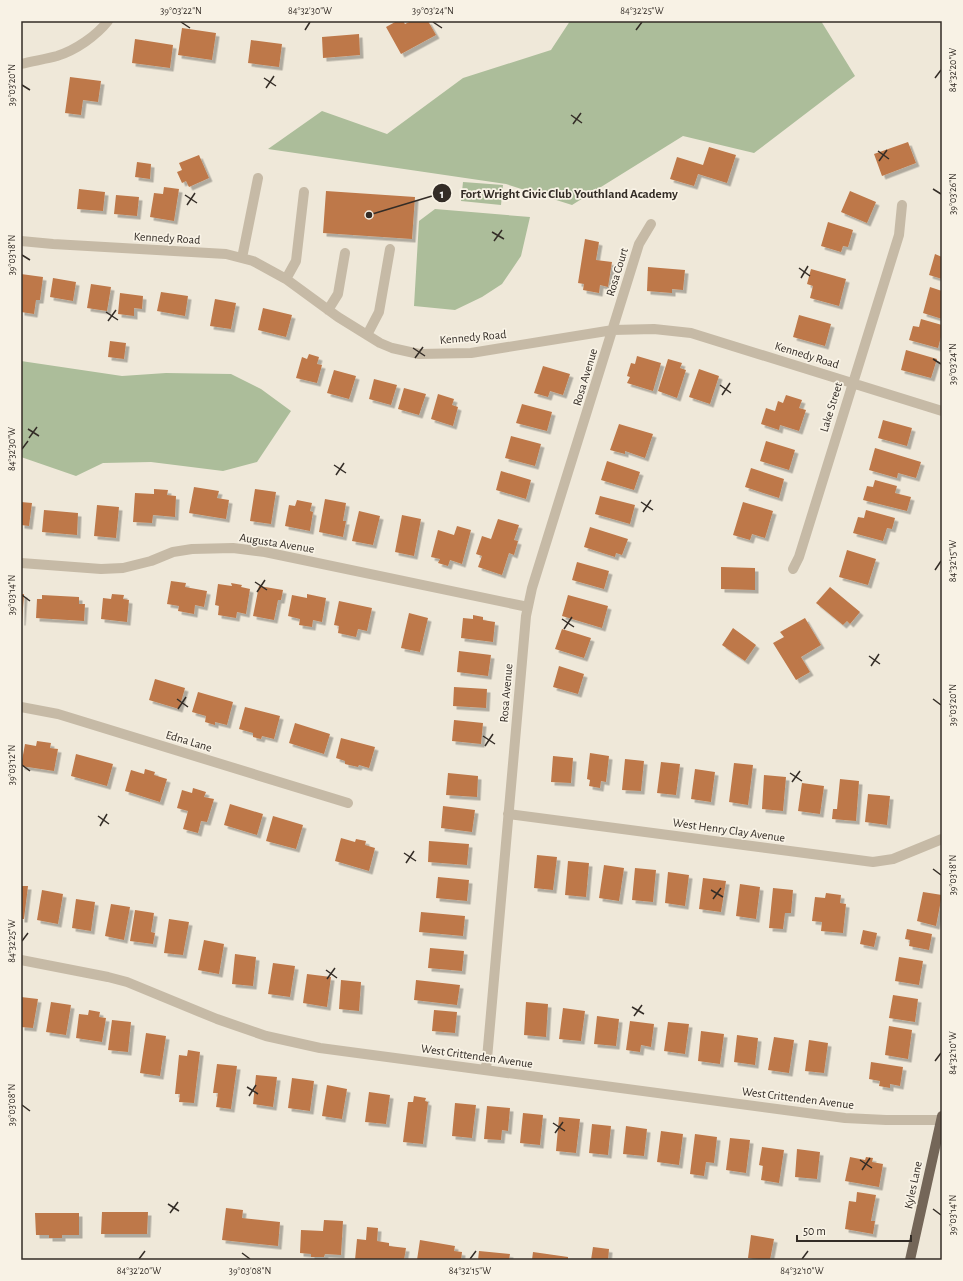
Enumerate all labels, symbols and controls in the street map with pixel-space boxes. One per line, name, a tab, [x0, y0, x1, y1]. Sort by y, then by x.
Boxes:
text: 39°03'22"N	[160, 6, 202, 16]
text: 84°32'30"W	[288, 6, 332, 16]
text: 39°03'24"N	[412, 6, 454, 16]
text: 84°32'25"W	[620, 6, 664, 16]
text: 84°32'20"W	[948, 48, 958, 92]
text: 39°03'20"N	[7, 64, 17, 106]
text: 39°03'26"N	[948, 173, 958, 215]
callout: Fort Wright Civic Club Youthland Academy	[432, 181, 686, 206]
text: 1	[440, 188, 444, 200]
text: Fort Wright Civic Club Youthland Academy	[460, 188, 678, 201]
street label: Kennedy Road	[133, 230, 201, 247]
text: 39°03'18"N	[7, 235, 17, 275]
street label: Rosa Court	[604, 246, 630, 298]
street label: Kennedy Road	[439, 328, 507, 347]
street label: Kennedy Road	[773, 339, 841, 371]
text: 39°03'24"N	[948, 343, 958, 385]
street label: Rosa Avenue	[571, 347, 599, 407]
street label: Lake Street	[818, 380, 844, 433]
text: 84°32'30"W	[7, 427, 17, 471]
street label: Augusta Avenue	[239, 531, 315, 555]
text: 84°32'15"W	[948, 540, 958, 582]
text: 39°03'14"N	[7, 575, 17, 615]
street label: Rosa Avenue	[497, 663, 515, 723]
text: 39°03'20"N	[948, 684, 958, 726]
street label: Edna Lane	[165, 728, 213, 754]
text: 39°03'12"N	[7, 745, 17, 785]
street label: West Henry Clay Avenue	[672, 816, 786, 845]
text: 39°03'18"N	[948, 855, 958, 895]
text: 84°32'25"W	[7, 919, 17, 963]
text: 84°32'10"W	[948, 1031, 958, 1075]
street label: West Crittenden Avenue	[420, 1042, 534, 1070]
text: 39°03'08"N	[7, 1084, 17, 1126]
street label: West Crittenden Avenue	[741, 1085, 855, 1111]
street label: Kyles Lane	[902, 1160, 925, 1210]
text: 39°03'14"N	[948, 1195, 958, 1235]
scale bar	[797, 1217, 911, 1243]
text: 50 m	[803, 1225, 826, 1237]
text: 84°32'20"W	[117, 1266, 161, 1276]
text: 39°03'08"N	[229, 1266, 271, 1276]
text: 84°32'15"W	[449, 1266, 491, 1276]
text: 84°32'10"W	[780, 1266, 824, 1276]

